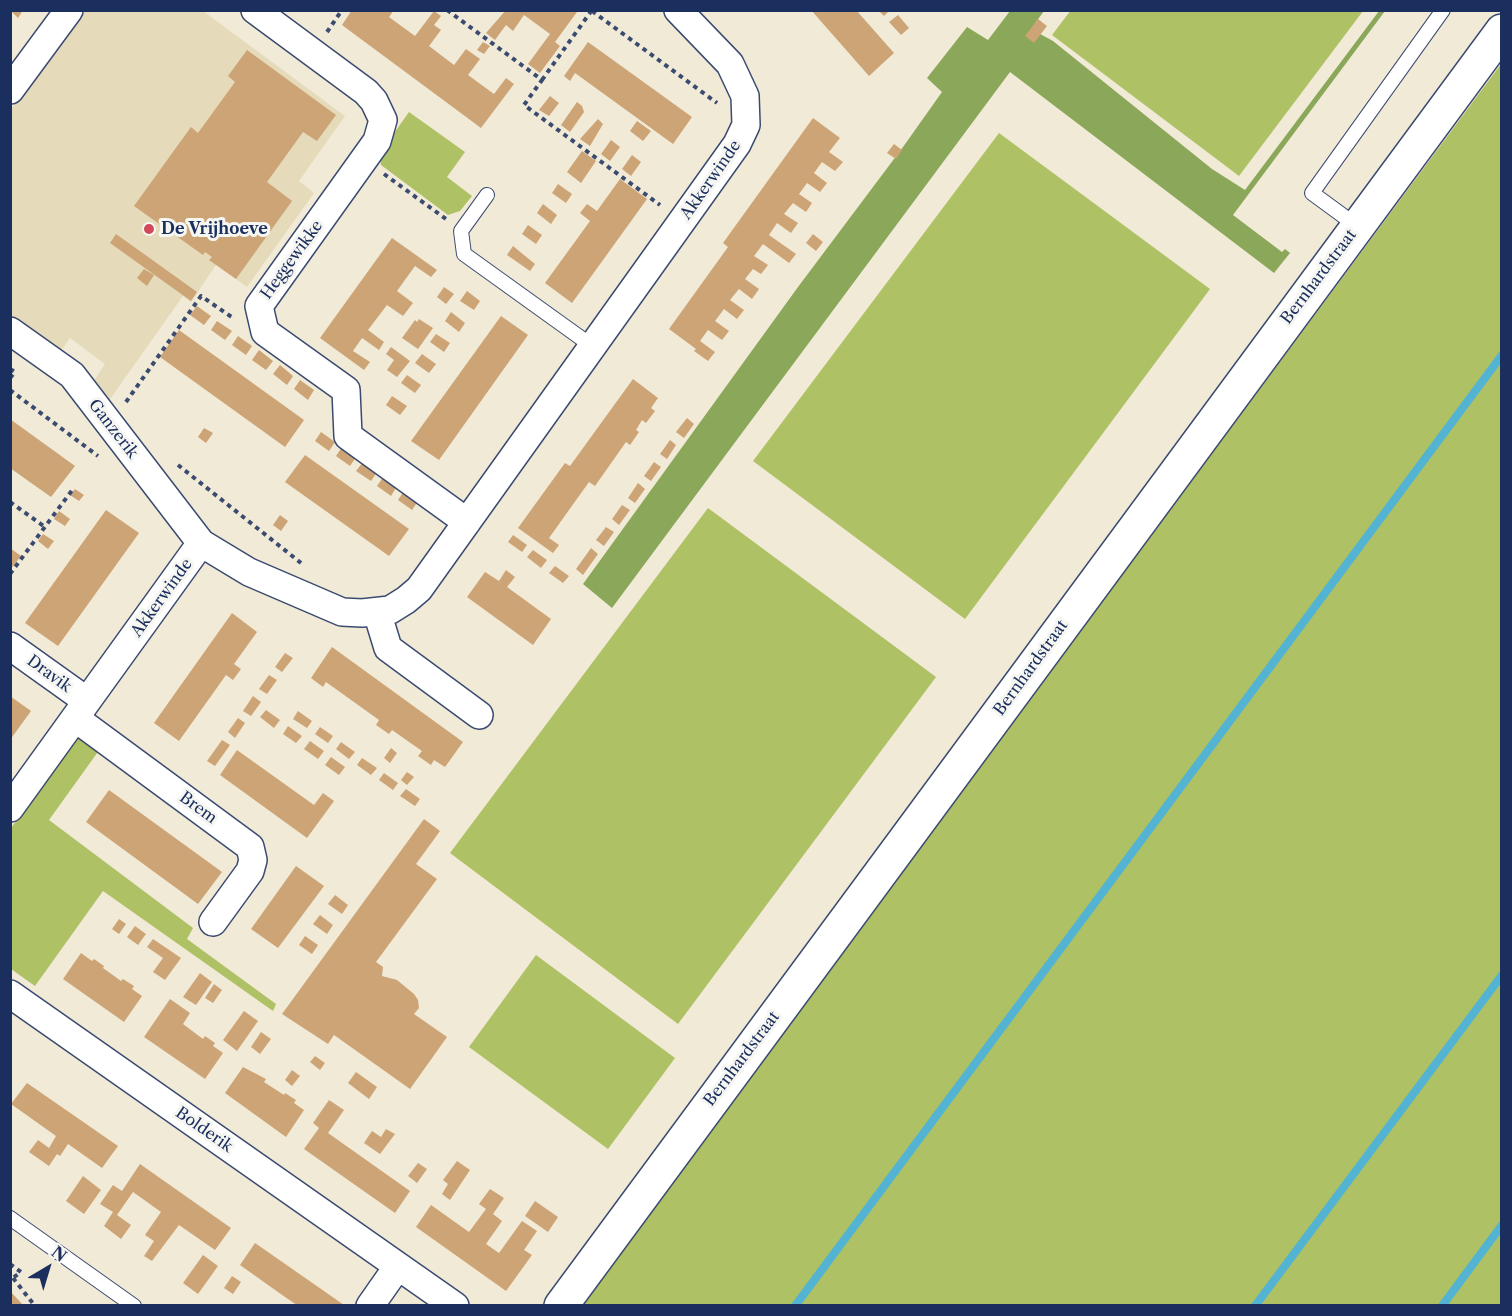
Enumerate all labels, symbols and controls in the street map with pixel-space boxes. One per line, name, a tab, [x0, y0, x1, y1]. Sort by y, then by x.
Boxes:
street label: Akkerwinde	[677, 137, 745, 223]
street label: Heggewikke	[257, 217, 327, 303]
place label: De Vrijhoeve	[161, 219, 268, 239]
marker: De Vrijhoeve	[142, 222, 156, 236]
street label: Bernhardstraat	[1277, 226, 1361, 328]
street label: Ganzerik	[84, 396, 142, 462]
street label: Akkerwinde	[127, 555, 197, 641]
street label: Bernhardstraat	[990, 617, 1072, 719]
street label: Dravik	[23, 651, 75, 697]
street label: Brem	[176, 788, 220, 828]
street label: Bernhardstraat	[700, 1008, 784, 1110]
street label: Bolderik	[172, 1103, 236, 1157]
north arrow	[18, 1238, 78, 1298]
text: N	[47, 1242, 71, 1266]

